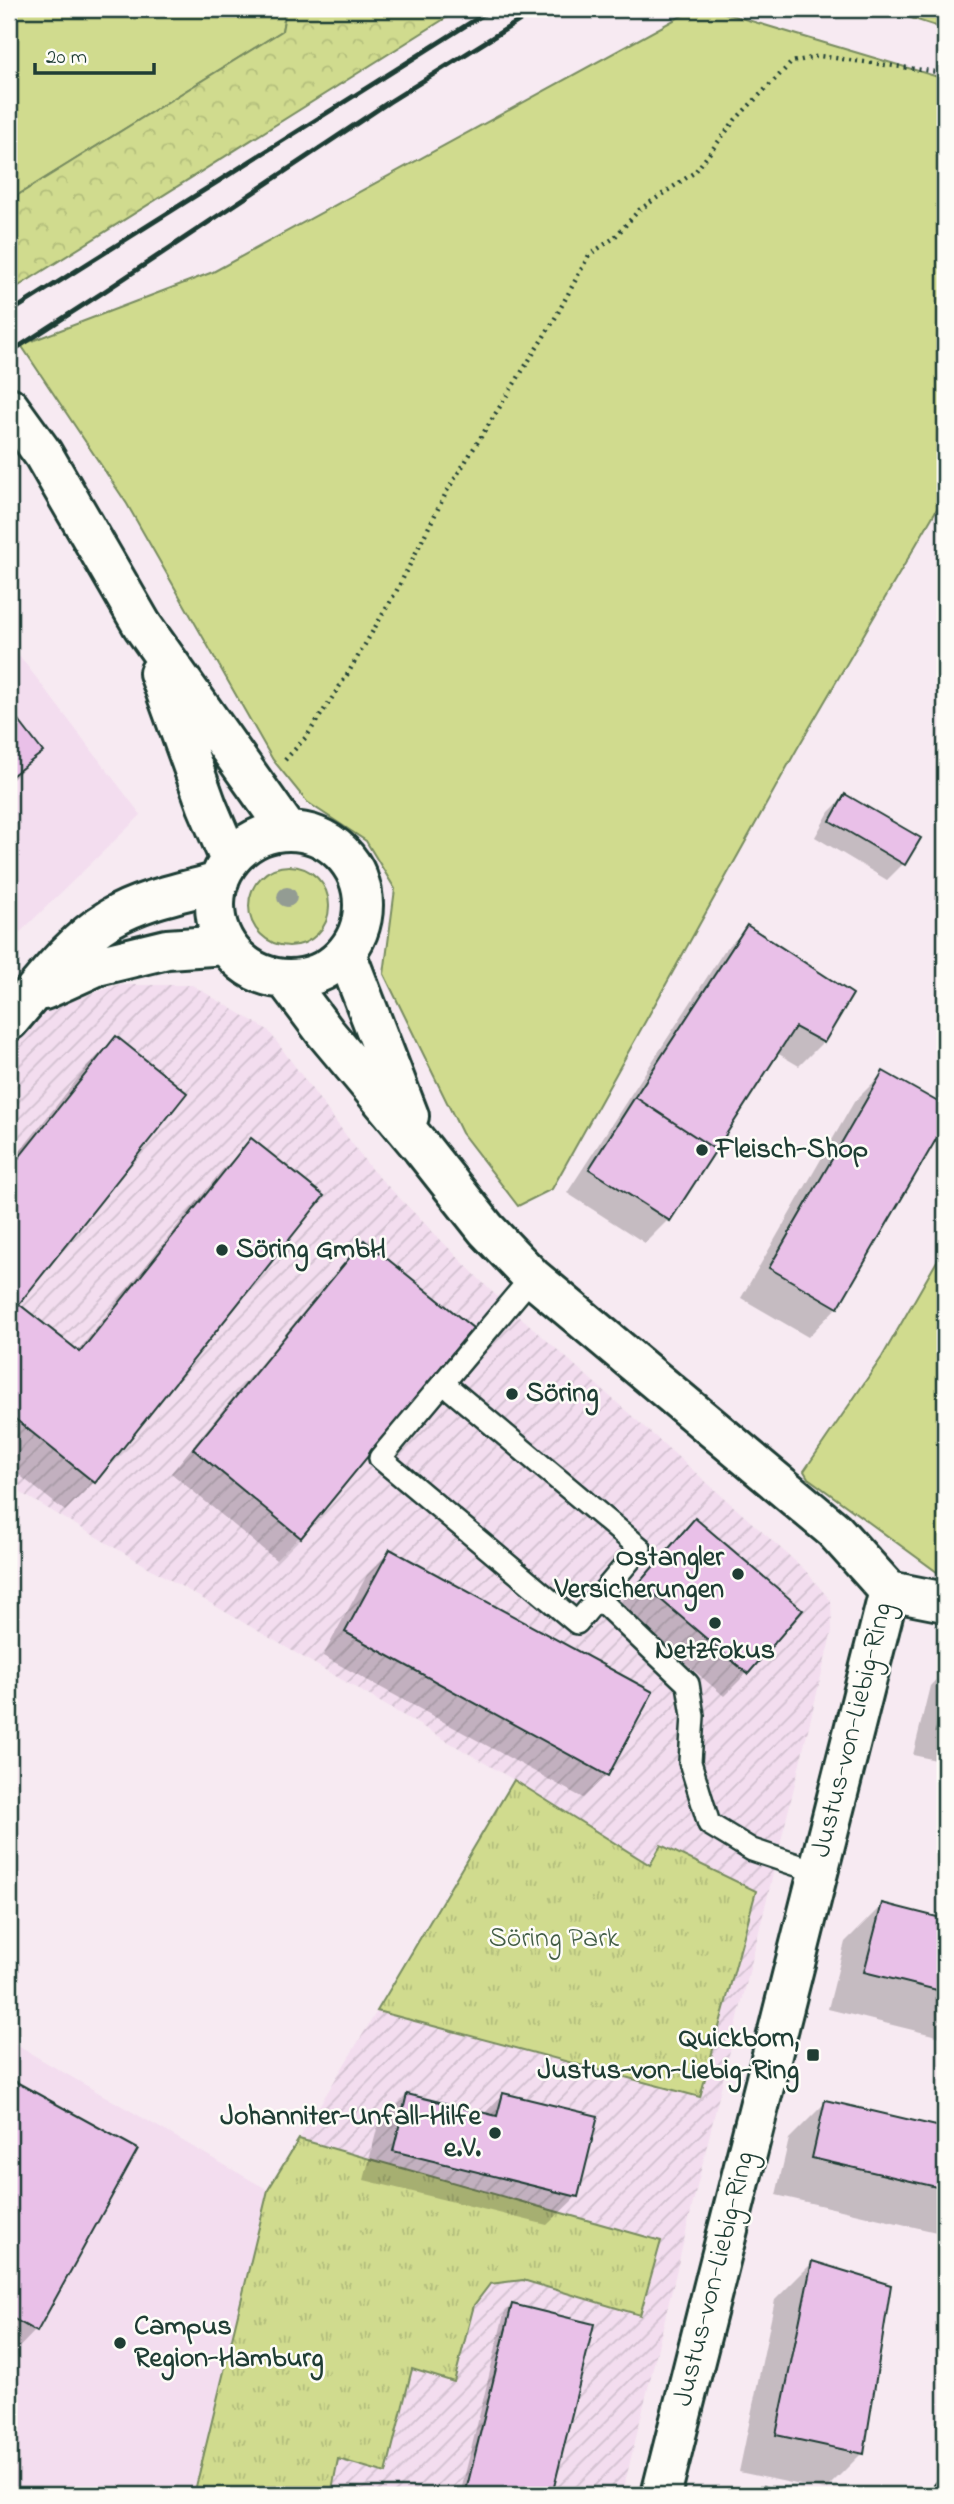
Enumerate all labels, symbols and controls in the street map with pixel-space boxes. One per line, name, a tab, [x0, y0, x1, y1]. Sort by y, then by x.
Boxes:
scale bar	[35, 32, 154, 76]
text: 20 m	[46, 43, 87, 73]
place label: Fleisch-Shop	[714, 1130, 868, 1171]
marker: Fleisch-Shop	[694, 1142, 710, 1158]
place label: Söring GmbH	[236, 1230, 386, 1272]
marker: Söring GmbH	[214, 1242, 230, 1258]
place label: Söring	[526, 1374, 599, 1416]
marker: Söring	[504, 1386, 520, 1402]
place label: Ostangler Versicherungen	[554, 1538, 725, 1612]
marker: Ostangler Versicherungen	[730, 1566, 746, 1582]
street label: Justus-von-Liebig-Ring	[801, 1598, 905, 1862]
marker: Netzfokus	[707, 1615, 723, 1631]
place label: Netzfokus	[655, 1631, 775, 1672]
park label: Söring Park	[489, 1919, 620, 1960]
place label: Quickborn, Justus-von-Liebig-Ring	[538, 2019, 799, 2093]
marker: Quickborn, Justus-von-Liebig-Ring	[805, 2047, 821, 2063]
place label: Johanniter-Unfall-Hilfe e.V.	[220, 2097, 482, 2170]
marker: Johanniter-Unfall-Hilfe e.V.	[487, 2125, 503, 2141]
street label: Justus-von-Liebig-Ring	[663, 2147, 767, 2411]
place label: Campus Region-Hamburg	[134, 2307, 324, 2381]
marker: Campus Region-Hamburg	[112, 2335, 128, 2351]

